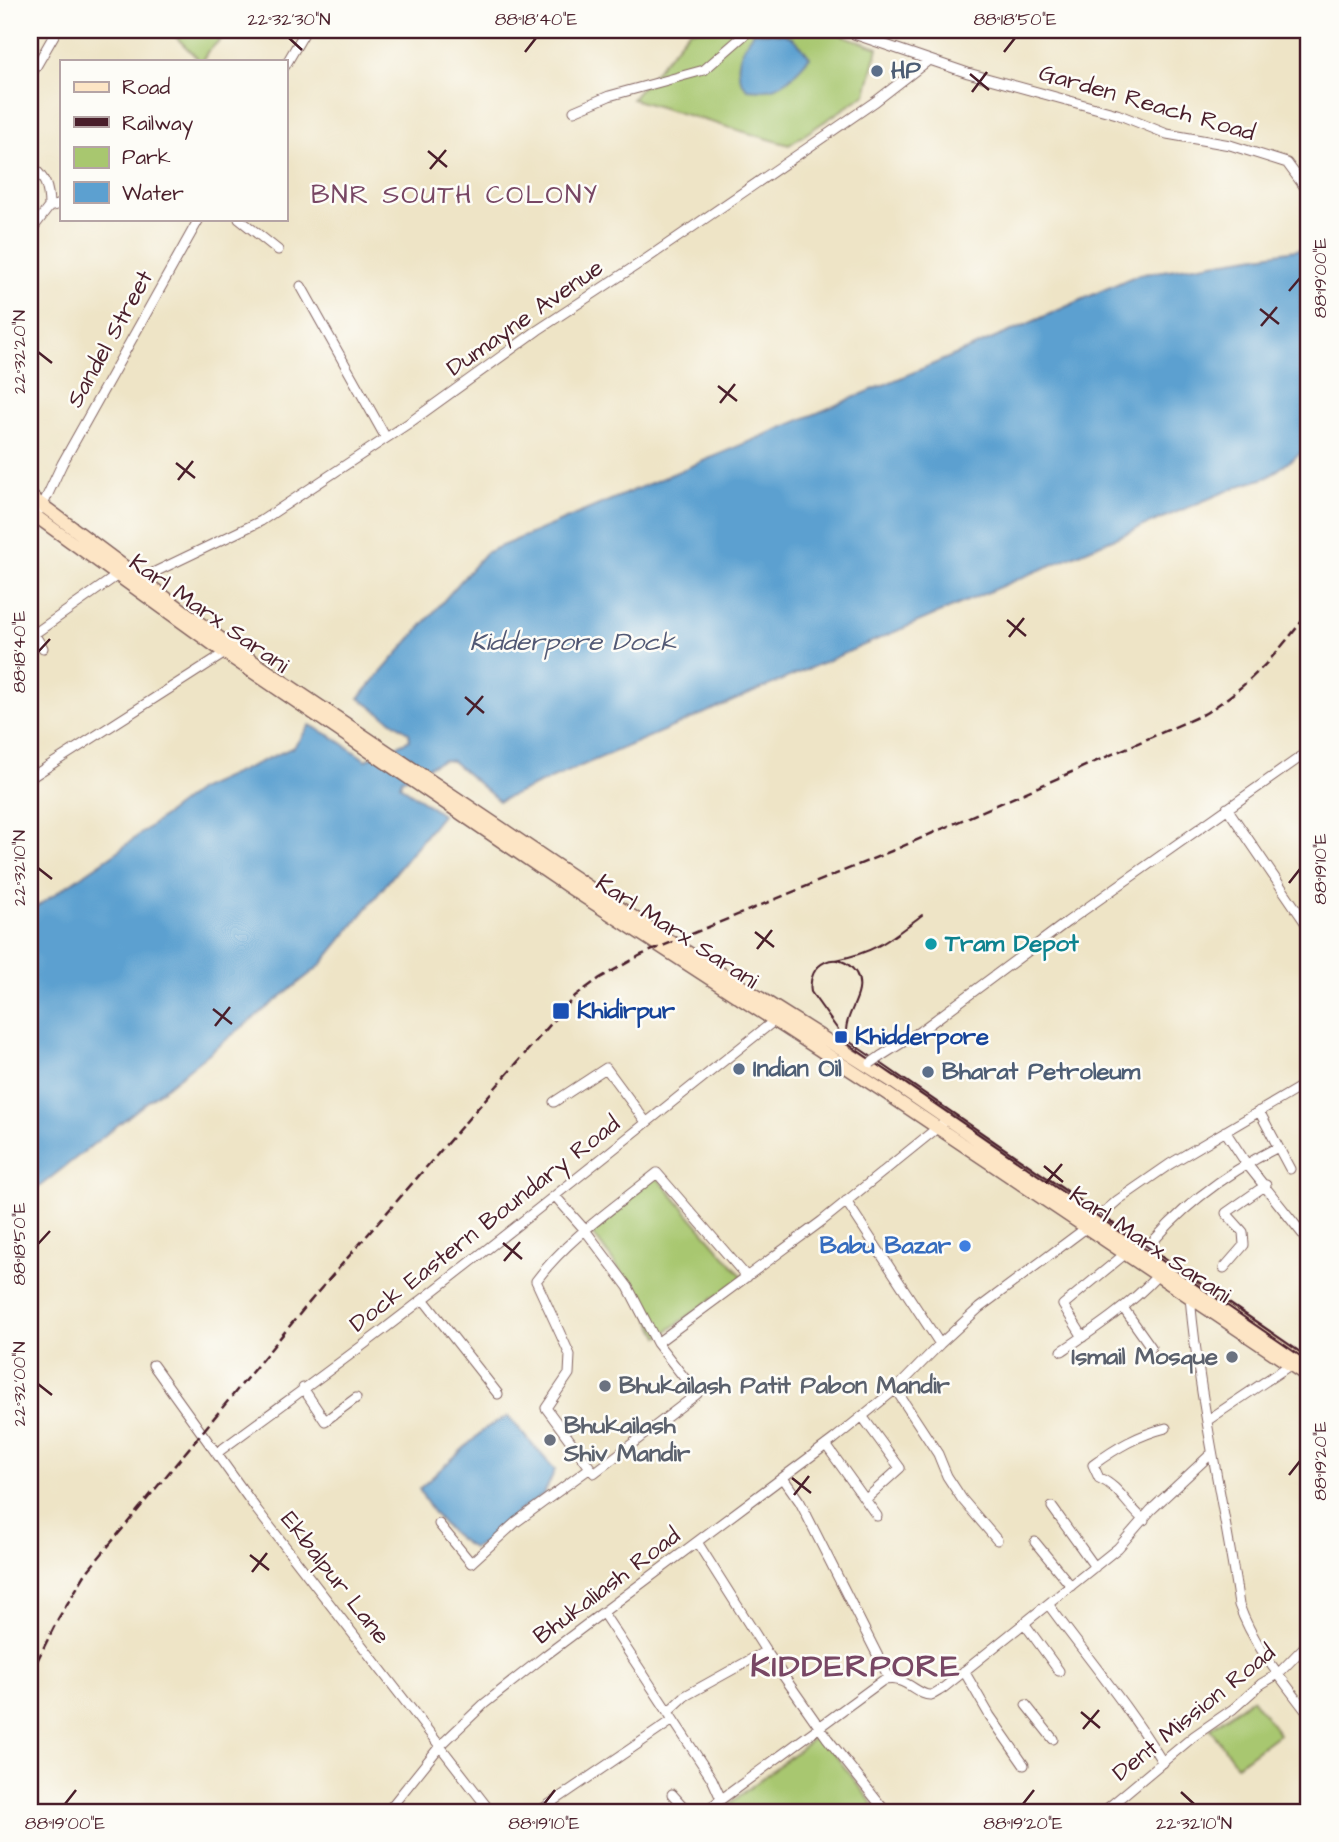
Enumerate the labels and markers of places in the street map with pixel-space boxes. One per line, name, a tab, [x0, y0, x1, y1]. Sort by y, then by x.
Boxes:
place label: HP	[891, 54, 922, 88]
marker: HP	[869, 63, 885, 79]
place label: Tram Depot	[944, 927, 1079, 961]
marker: Tram Depot	[923, 936, 939, 952]
place label: Khidirpur	[577, 994, 676, 1028]
marker: Khidirpur	[551, 1001, 571, 1021]
place label: Khidderpore	[855, 1020, 989, 1054]
marker: Khidderpore	[833, 1029, 849, 1045]
place label: Indian Oil	[753, 1052, 842, 1086]
place label: Bharat Petroleum	[942, 1055, 1141, 1089]
marker: Indian Oil	[731, 1061, 747, 1077]
marker: Bharat Petroleum	[920, 1064, 936, 1080]
place label: Babu Bazar	[820, 1229, 952, 1263]
marker: Babu Bazar	[957, 1238, 973, 1254]
place label: Ismail Mosque	[1072, 1340, 1218, 1374]
marker: Ismail Mosque	[1224, 1349, 1240, 1365]
place label: Bhukailash Patit Pabon Mandir	[619, 1369, 951, 1403]
marker: Bhukailash Patit Pabon Mandir	[597, 1378, 613, 1394]
place label: Bhukailash Shiv Mandir	[563, 1409, 691, 1471]
marker: Bhukailash Shiv Mandir	[542, 1432, 558, 1448]

